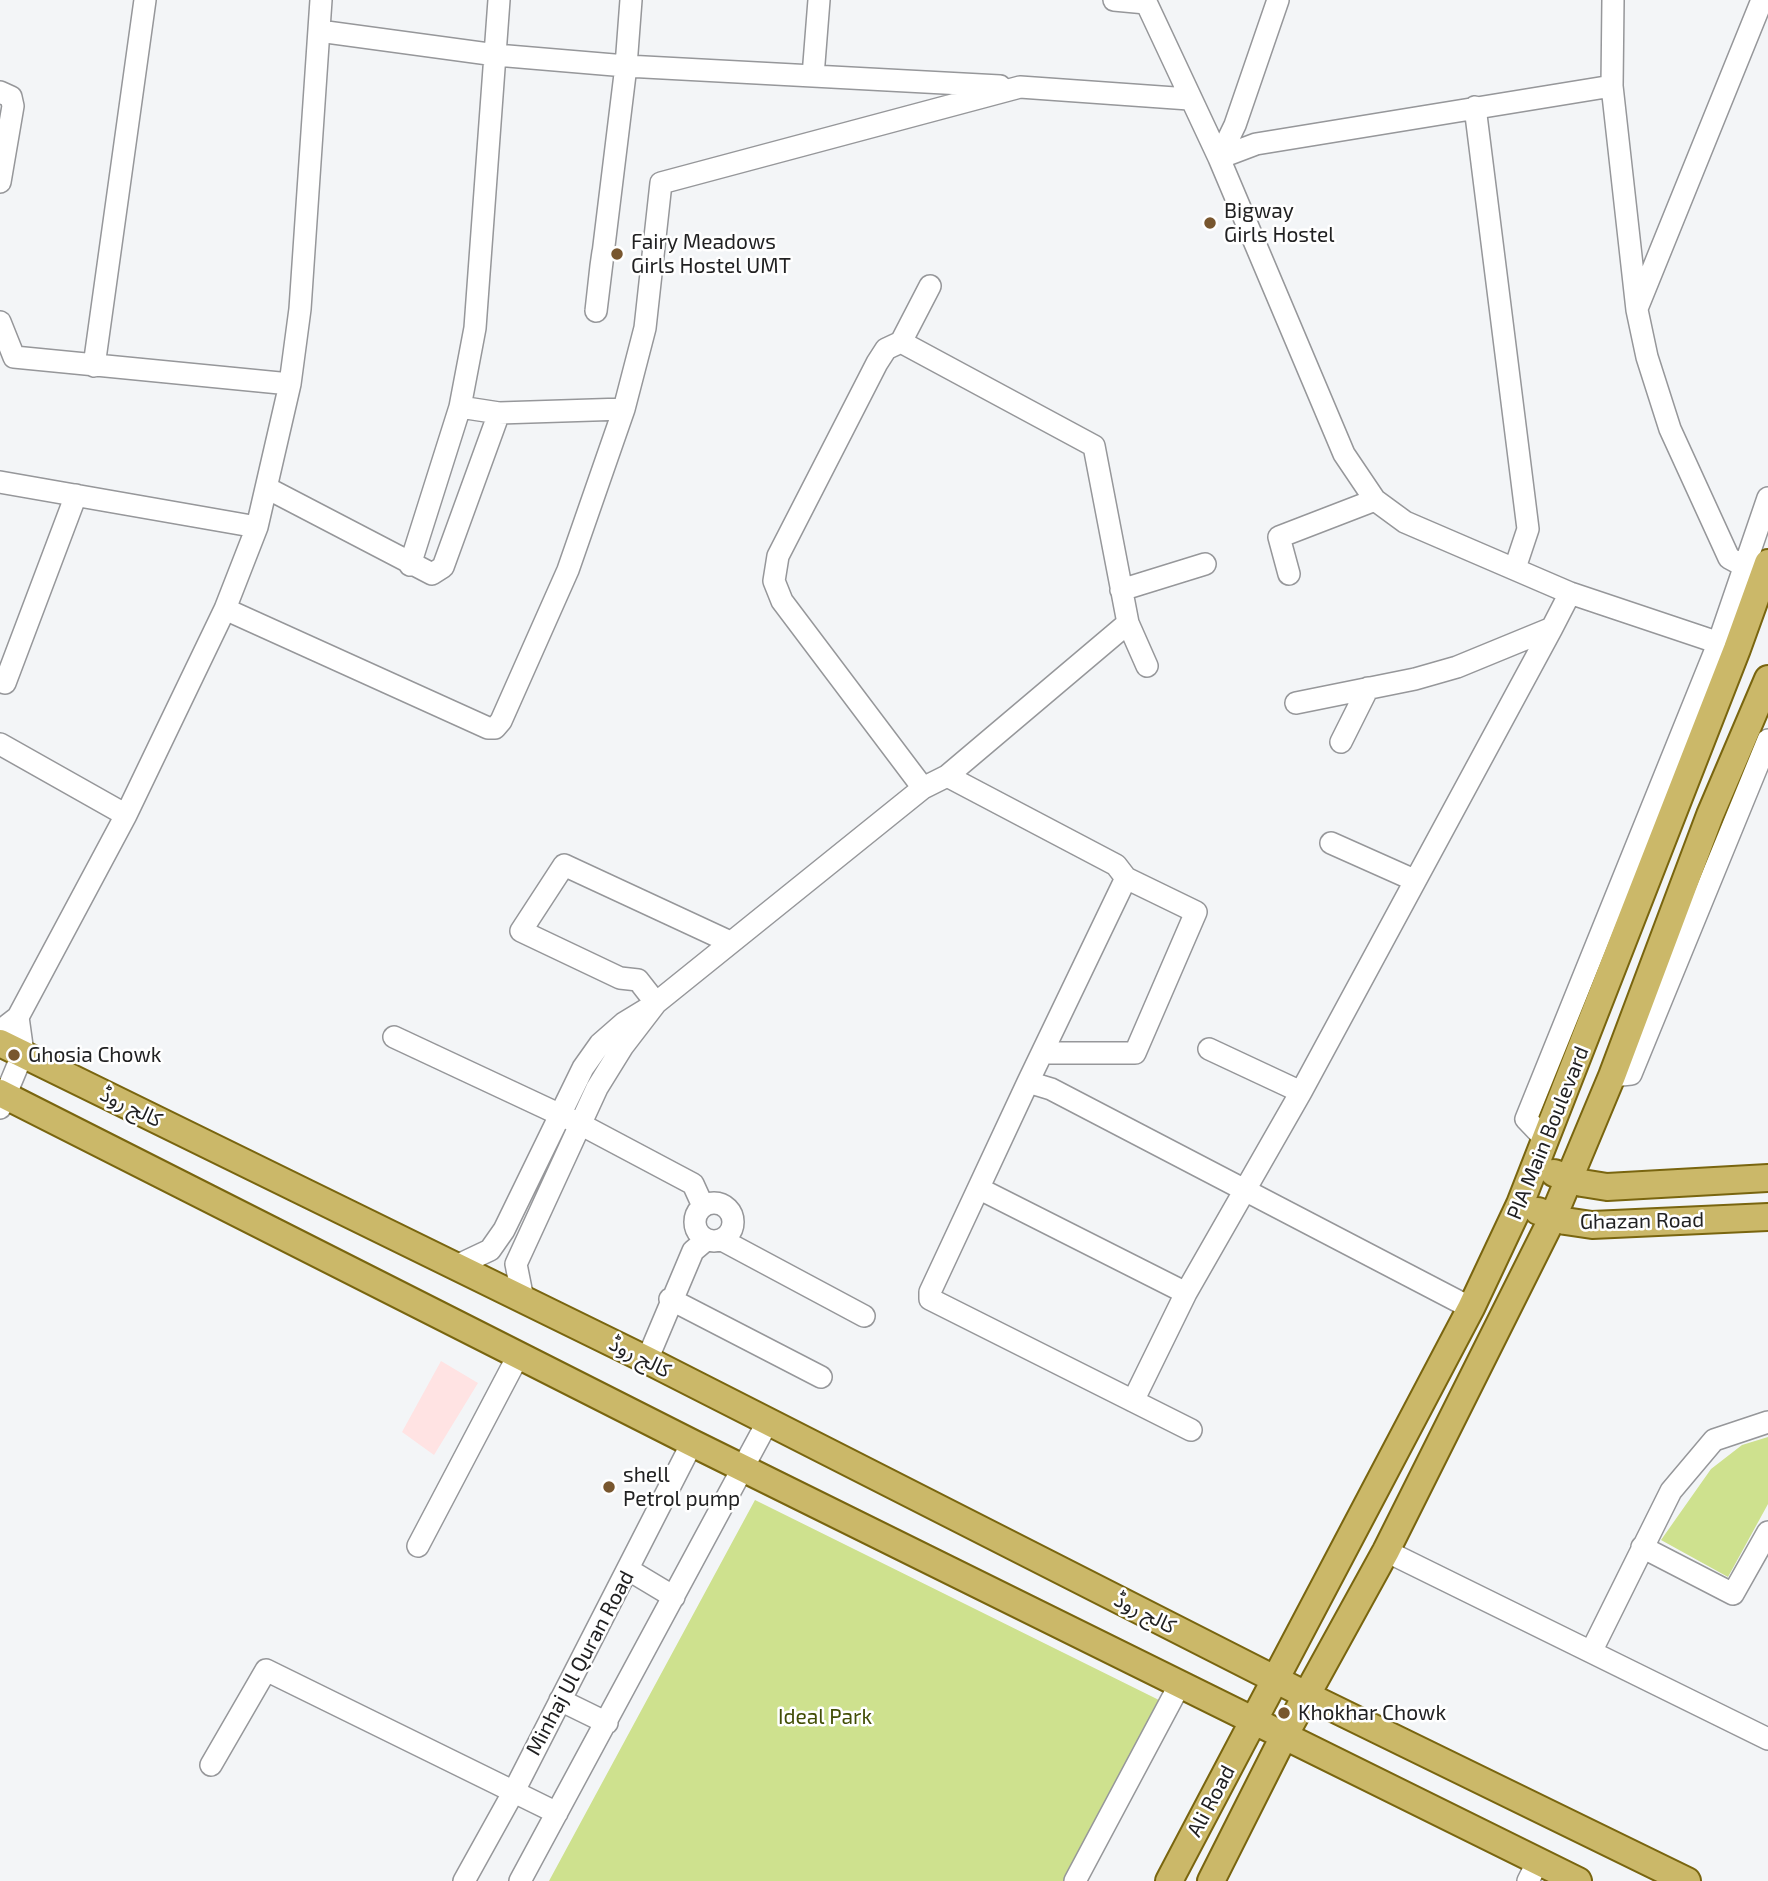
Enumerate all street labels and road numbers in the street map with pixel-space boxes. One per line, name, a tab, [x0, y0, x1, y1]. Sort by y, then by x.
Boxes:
street label: PIA Main Boulevard	[1502, 1043, 1594, 1223]
street label: کالج روڈ	[96, 1081, 166, 1133]
street label: Ghazan Road	[1580, 1207, 1704, 1235]
street label: کالج روڈ	[605, 1331, 675, 1383]
street label: Minhaj Ul Quran Road	[521, 1566, 639, 1760]
street label: کالج روڈ	[1110, 1587, 1180, 1639]
street label: Ali Road	[1182, 1761, 1240, 1841]

